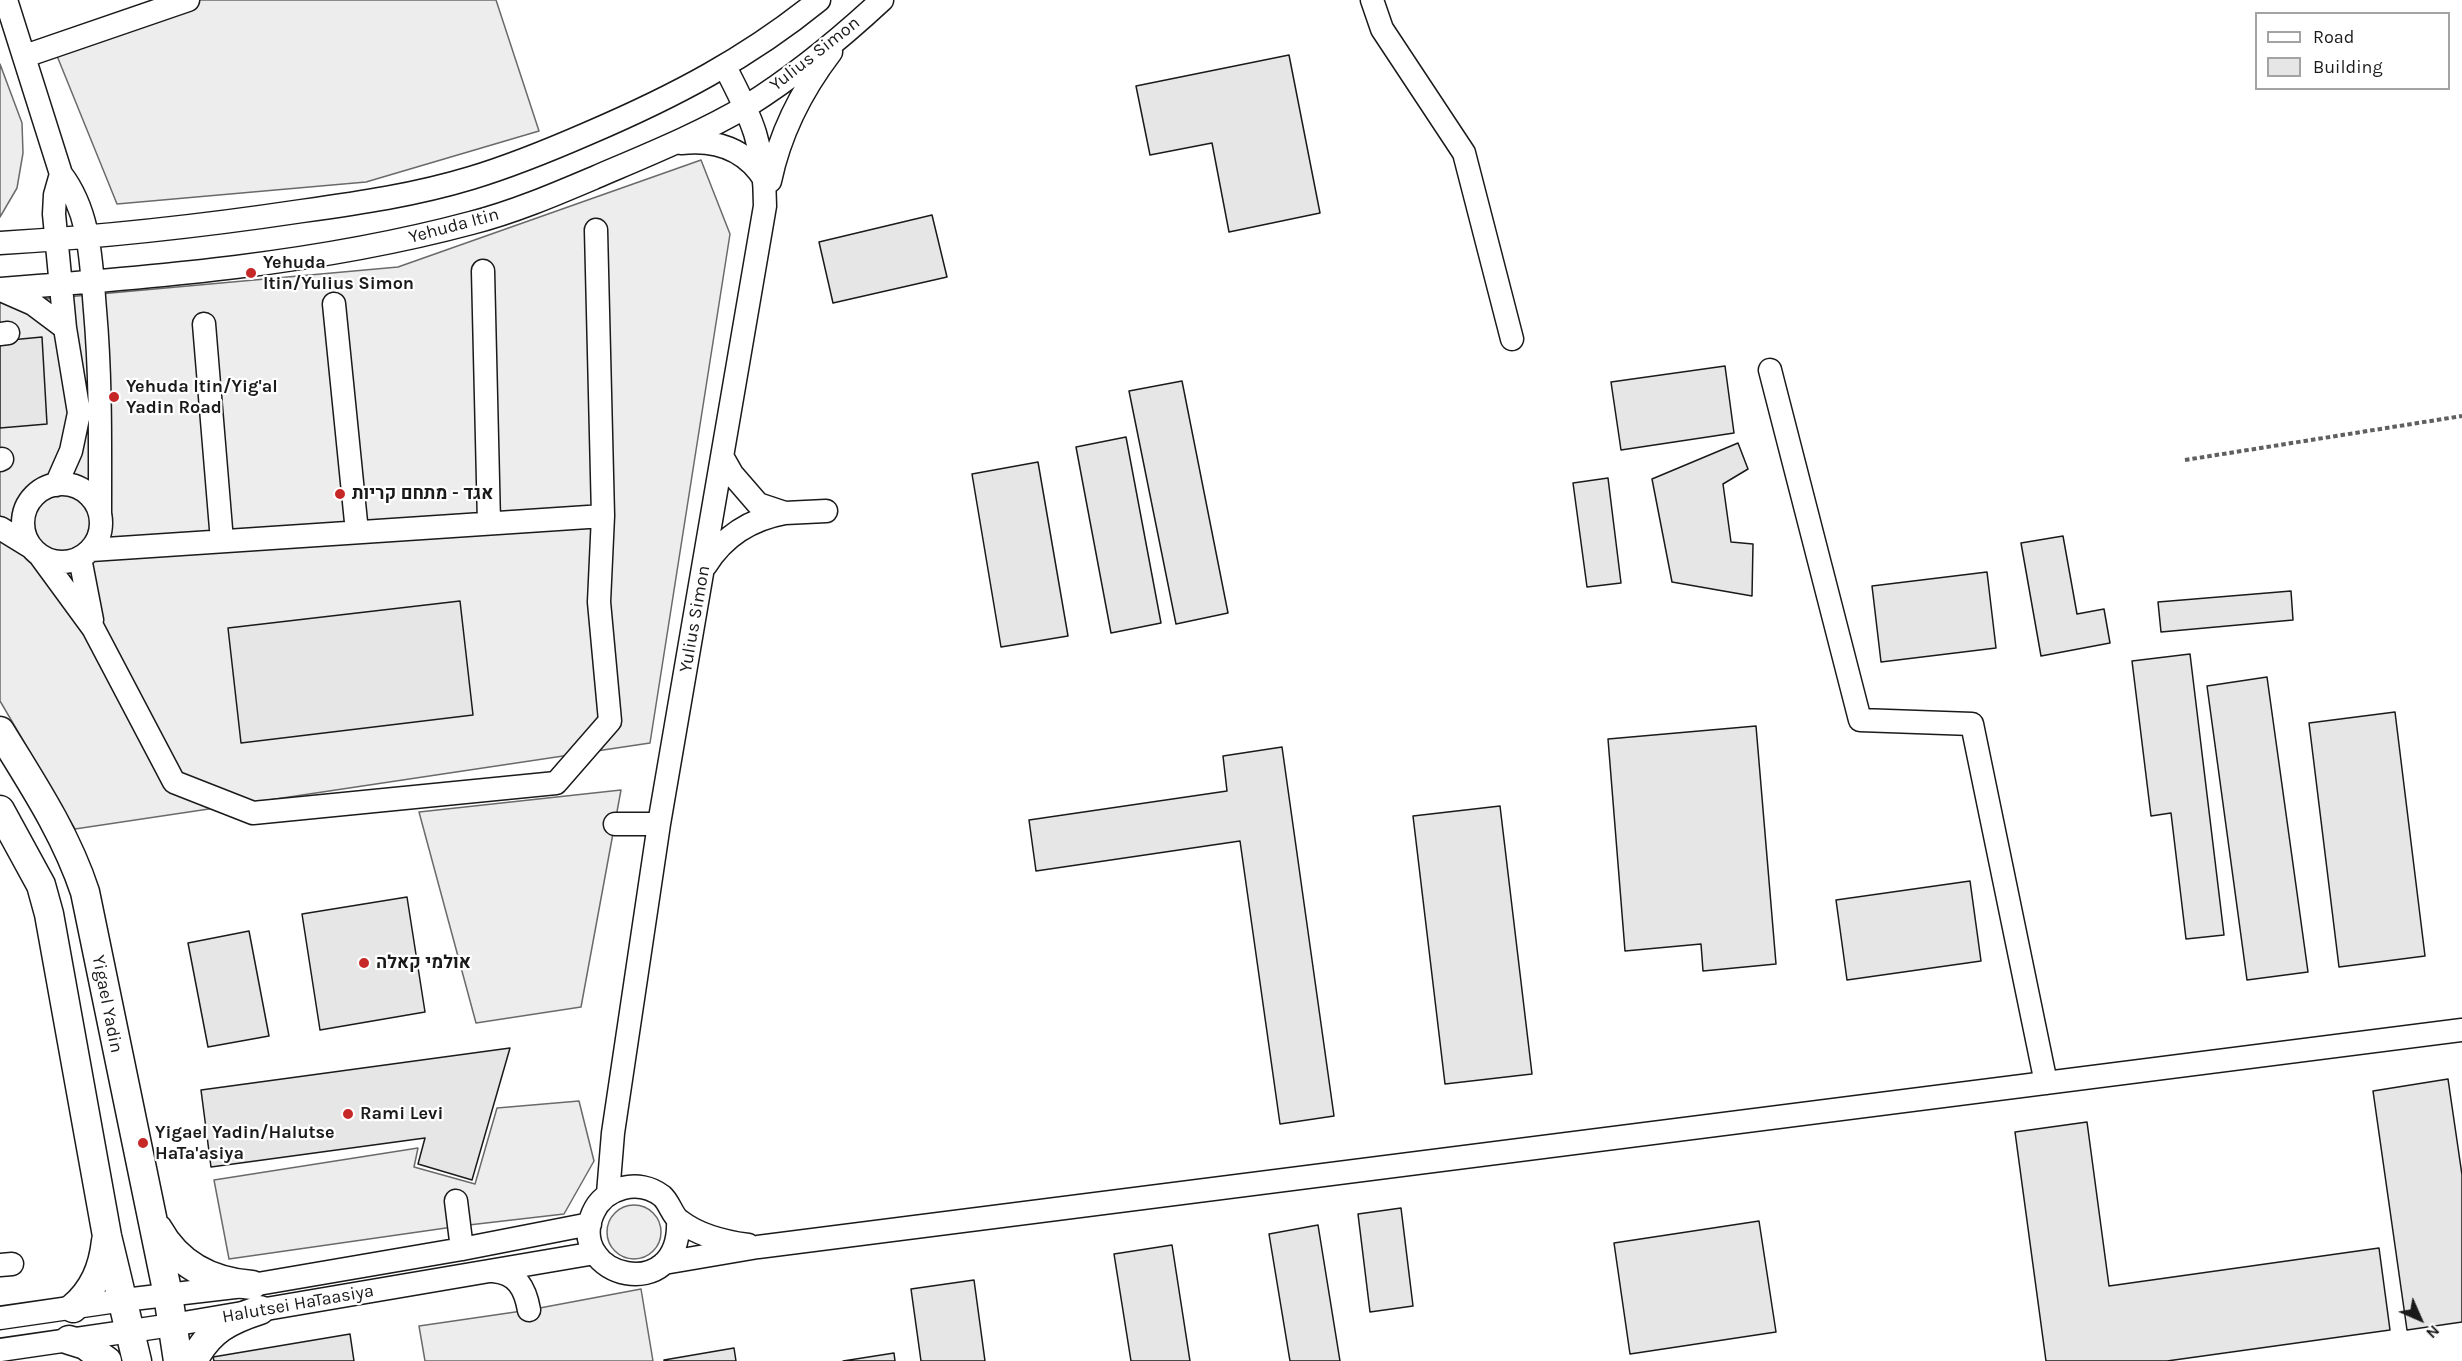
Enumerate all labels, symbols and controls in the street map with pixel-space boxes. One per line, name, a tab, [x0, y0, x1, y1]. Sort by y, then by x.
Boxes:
street label: Yulius Simon	[766, 12, 864, 96]
legend	[2255, 12, 2450, 90]
text: Road	[2313, 26, 2354, 48]
text: Building	[2313, 56, 2383, 78]
street label: Yehuda Itin	[406, 204, 502, 248]
place label: Yehuda Itin/Yulius Simon	[263, 252, 414, 294]
marker: Yehuda Itin/Yulius Simon	[244, 266, 258, 280]
place label: Yehuda Itin/Yig'al Yadin Road	[126, 376, 278, 418]
marker: Yehuda Itin/Yig'al Yadin Road	[107, 390, 121, 404]
place label: אגד - מתחם קריות	[352, 483, 493, 505]
marker: אגד - מתחם קריות	[333, 487, 347, 501]
street label: Yulius Simon	[675, 564, 715, 674]
place label: אולמי קאלה	[376, 952, 471, 974]
street label: Yigael Yadin	[87, 953, 127, 1055]
marker: אולמי קאלה	[357, 956, 371, 970]
place label: Rami Levi	[360, 1103, 443, 1125]
marker: Rami Levi	[341, 1107, 355, 1121]
place label: Yigael Yadin/Halutse HaTa'asiya	[155, 1122, 335, 1164]
marker: Yigael Yadin/Halutse HaTa'asiya	[136, 1136, 150, 1150]
street label: Halutsei HaTaasiya	[220, 1280, 376, 1328]
north arrow	[2390, 1289, 2450, 1349]
text: N	[2422, 1321, 2444, 1343]

